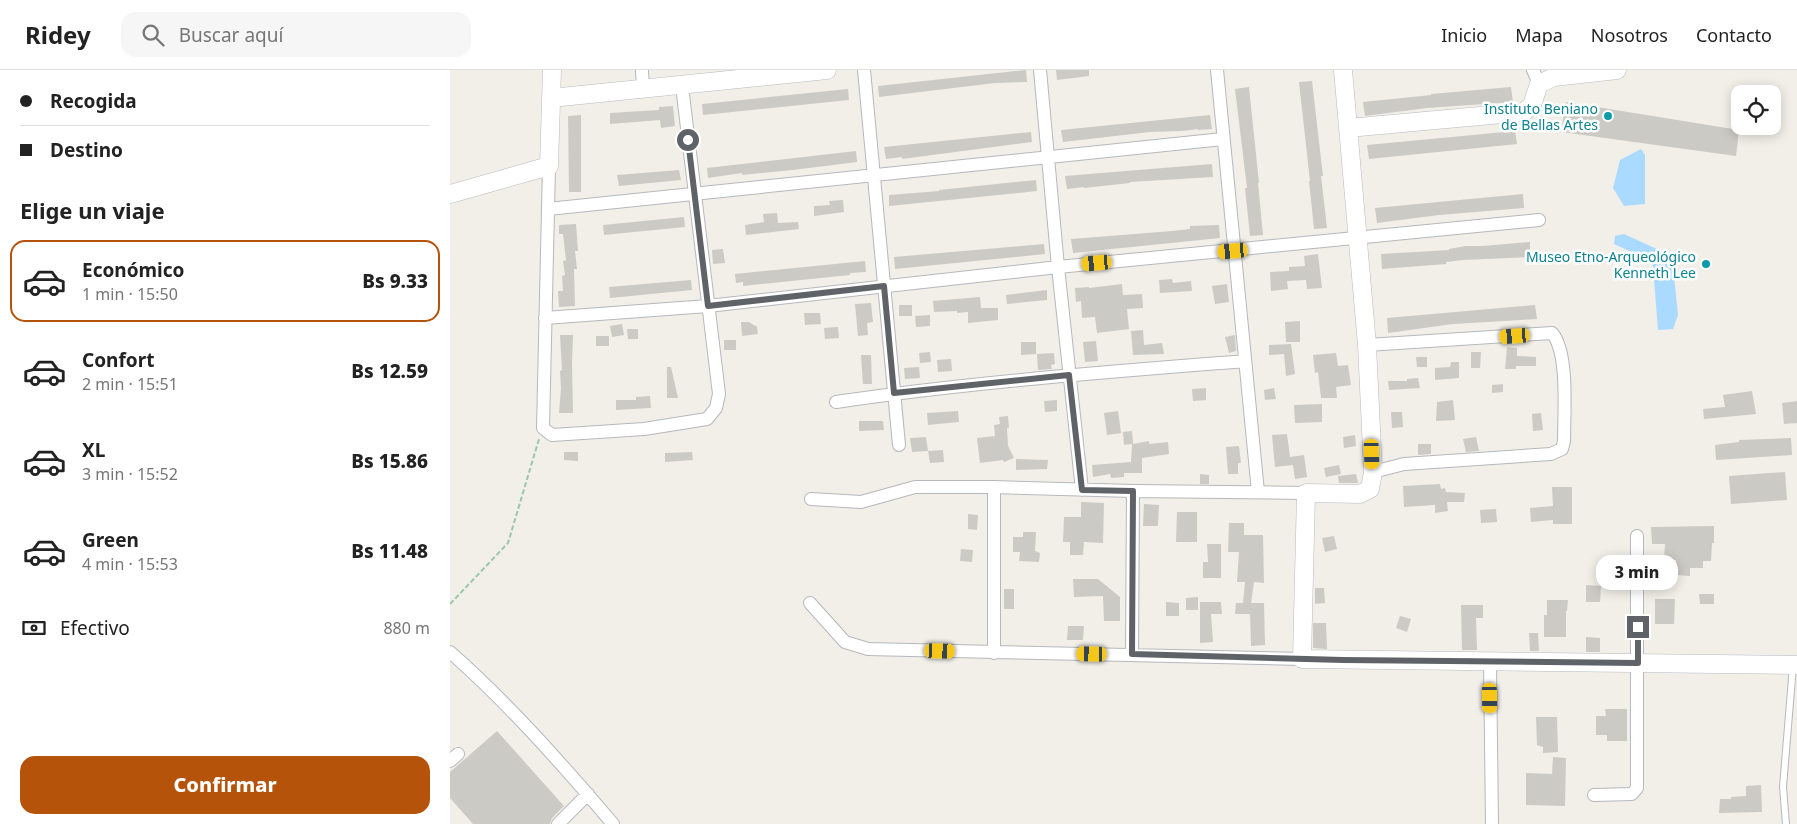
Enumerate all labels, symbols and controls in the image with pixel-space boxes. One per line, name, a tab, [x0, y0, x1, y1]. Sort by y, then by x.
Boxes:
search box	[121, 12, 471, 57]
text: Ridey	[25, 18, 91, 51]
icon: search	[139, 21, 167, 49]
text: Buscar aquí	[179, 22, 283, 48]
text: Inicio	[1441, 23, 1487, 47]
text: Mapa	[1515, 23, 1563, 47]
text: Nosotros	[1591, 23, 1668, 47]
text: Contacto	[1696, 23, 1772, 47]
map controls	[1731, 85, 1781, 135]
button: locate	[1731, 85, 1781, 135]
text: Recogida	[50, 88, 137, 114]
place label: Instituto Beniano de Bellas Artes	[1484, 99, 1598, 134]
marker: Instituto Beniano de Bellas Artes	[1602, 110, 1614, 122]
route start	[677, 129, 699, 151]
text: Destino	[50, 137, 123, 163]
text: Elige un viaje	[20, 195, 165, 225]
car	[1217, 242, 1248, 260]
place label: Museo Etno-Arqueológico Kenneth Lee	[1526, 247, 1696, 282]
car	[1081, 254, 1112, 272]
text: Económico	[82, 257, 184, 283]
marker: Museo Etno-Arqueológico Kenneth Lee	[1700, 258, 1712, 270]
icon: car	[22, 259, 67, 304]
text: Bs 9.33	[362, 268, 428, 294]
text: 1 min · 15:50	[82, 283, 178, 305]
car	[1499, 327, 1530, 345]
text: Confort	[82, 347, 154, 373]
icon: car	[22, 349, 67, 394]
text: Bs 12.59	[351, 358, 428, 384]
text: 2 min · 15:51	[82, 373, 178, 395]
text: XL	[82, 437, 105, 463]
icon: car	[22, 439, 67, 484]
car	[1363, 439, 1380, 469]
text: Bs 15.86	[351, 448, 428, 474]
text: 3 min · 15:52	[82, 463, 178, 485]
text: Green	[82, 527, 139, 553]
icon: car	[22, 529, 67, 574]
text: Bs 11.48	[351, 538, 428, 564]
text: 4 min · 15:53	[82, 553, 178, 575]
callout: 3 min	[1597, 554, 1679, 590]
text: 3 min	[1615, 561, 1659, 583]
icon: cash	[20, 614, 48, 642]
text: Efectivo	[60, 615, 130, 641]
route end	[1627, 616, 1649, 638]
text: 880 m	[383, 617, 430, 639]
car	[924, 643, 955, 659]
car	[1076, 646, 1107, 662]
car	[1482, 683, 1497, 713]
button: Confirmar	[20, 756, 430, 814]

